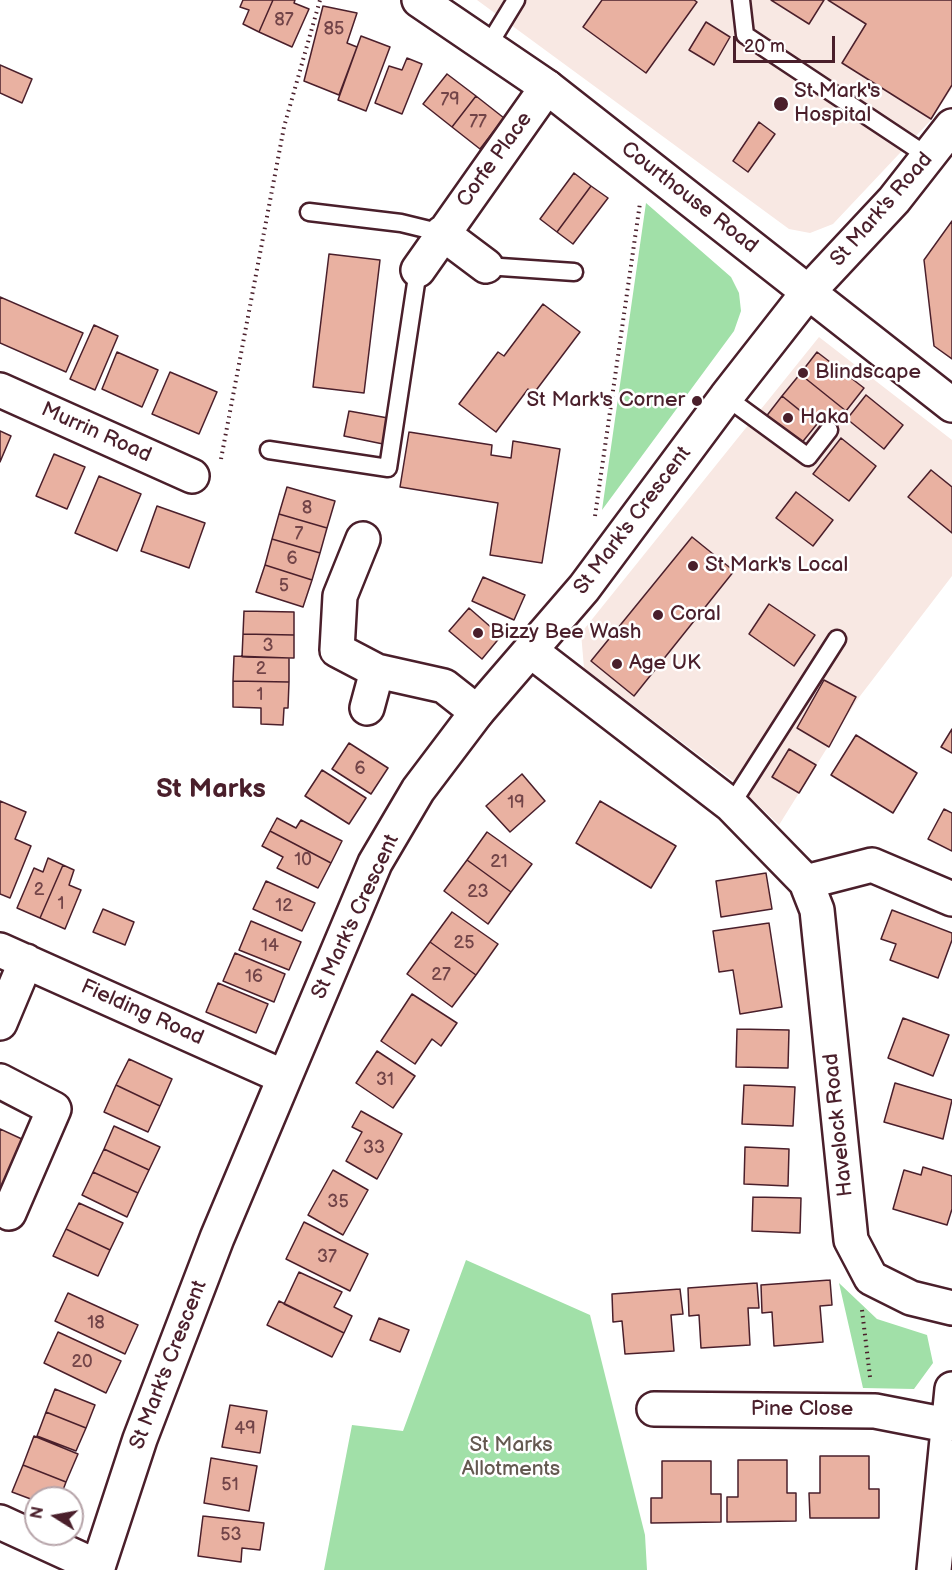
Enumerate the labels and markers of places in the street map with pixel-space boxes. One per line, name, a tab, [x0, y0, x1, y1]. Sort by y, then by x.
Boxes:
place label: St Mark's Hospital	[794, 79, 880, 129]
marker: St Mark's Hospital	[772, 95, 790, 113]
place label: Blindscape	[815, 360, 921, 386]
marker: Blindscape	[796, 366, 810, 380]
place label: St Mark's Corner	[527, 388, 685, 414]
marker: St Mark's Corner	[690, 394, 704, 408]
place label: Haka	[800, 405, 849, 431]
marker: Haka	[781, 411, 795, 425]
place label: St Mark's Local	[705, 553, 848, 579]
marker: St Mark's Local	[686, 559, 700, 573]
place label: Coral	[670, 602, 721, 628]
marker: Coral	[651, 608, 665, 622]
place label: Bizzy Bee Wash	[490, 620, 641, 646]
marker: Bizzy Bee Wash	[471, 626, 485, 640]
place label: Age UK	[629, 651, 701, 677]
marker: Age UK	[610, 657, 624, 671]

